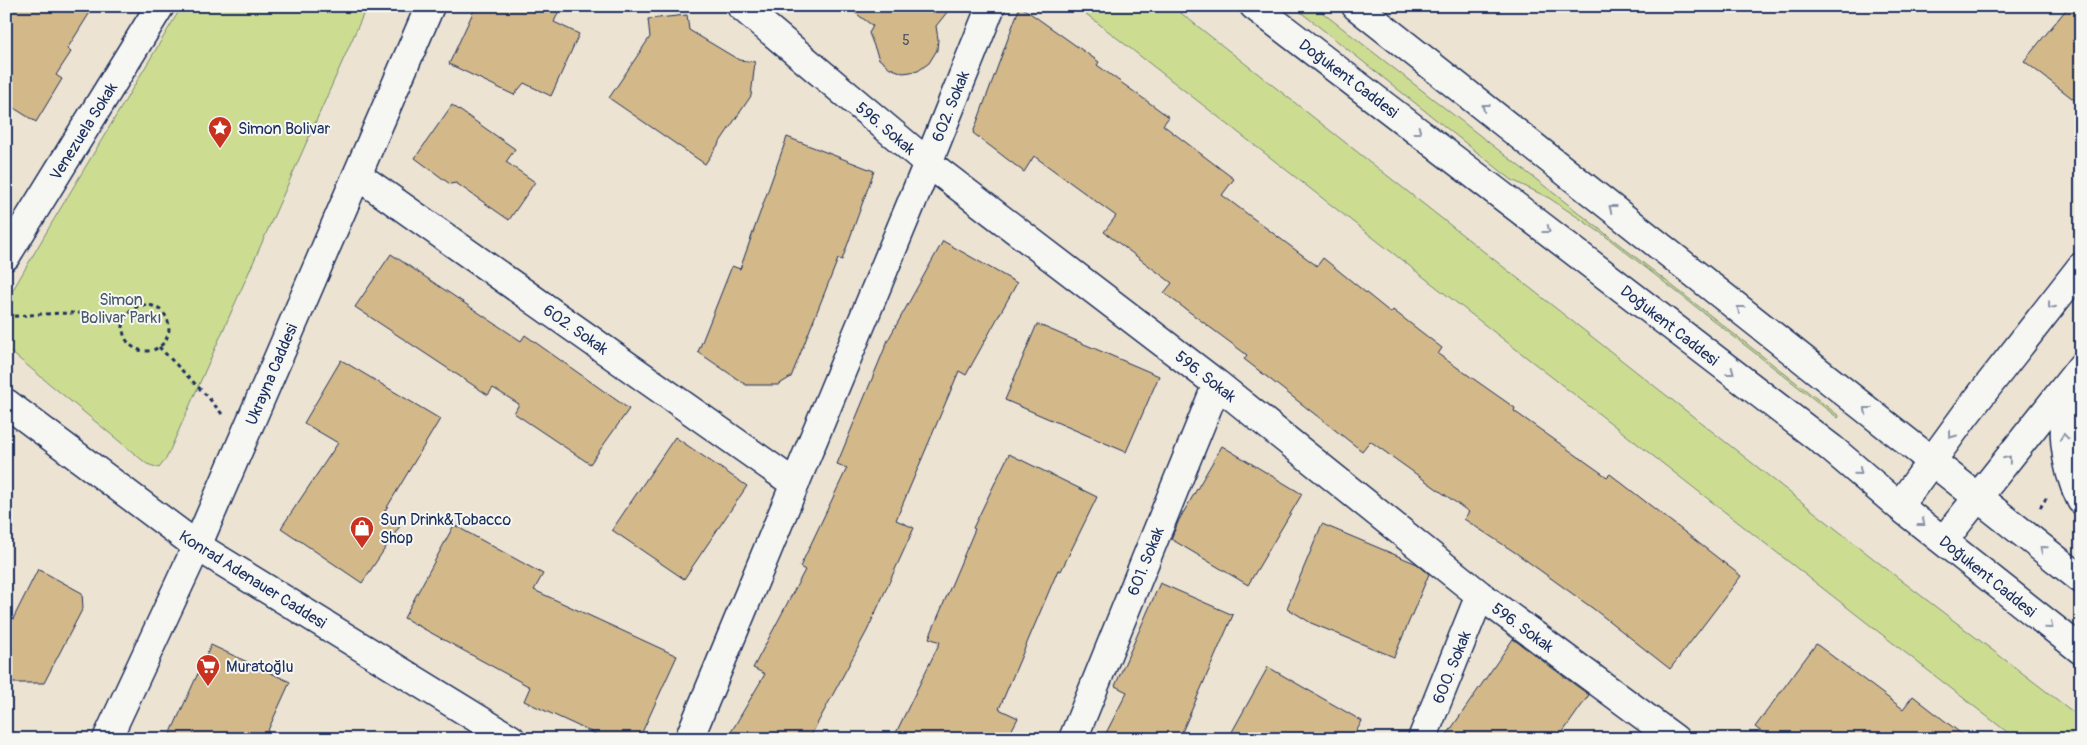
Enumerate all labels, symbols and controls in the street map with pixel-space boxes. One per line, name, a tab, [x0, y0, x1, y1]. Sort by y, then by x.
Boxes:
house number: 5	[902, 32, 910, 49]
street label: Doğukent Caddesi	[1295, 35, 1402, 123]
street label: 602. Sokak	[928, 68, 974, 145]
street label: Venezuela Sokak	[46, 79, 122, 184]
street label: 596. Sokak	[851, 98, 920, 160]
one-way arrow	[1481, 104, 1490, 113]
place icon: Simon Bolivar	[207, 115, 233, 149]
place label: Simon Bolivar	[238, 119, 330, 139]
one-way arrow	[1412, 126, 1421, 134]
one-way arrow	[1608, 205, 1618, 214]
one-way arrow	[1541, 225, 1550, 233]
street label: Doğukent Caddesi	[1616, 281, 1723, 370]
park label: Simon Bolivar Parkı	[81, 290, 161, 328]
street label: 602. Sokak	[539, 300, 612, 360]
one-way arrow	[2047, 300, 2056, 309]
one-way arrow	[1736, 305, 1745, 314]
street label: Ukrayna Caddesi	[242, 321, 302, 428]
street label: 596. Sokak	[1171, 347, 1240, 407]
one-way arrow	[1725, 367, 1734, 375]
one-way arrow	[1864, 407, 1873, 415]
one-way arrow	[1949, 429, 1958, 438]
one-way arrow	[2059, 432, 2070, 440]
one-way arrow	[2002, 456, 2010, 465]
one-way arrow	[1853, 467, 1862, 475]
place label: Sun Drink&Tobacco Shop	[380, 510, 511, 548]
shop icon: Sun Drink&Tobacco Shop	[349, 515, 375, 549]
one-way arrow	[1916, 517, 1925, 526]
street label: 601. Sokak	[1123, 524, 1169, 599]
street label: Konrad Adenauer Caddesi	[175, 526, 330, 633]
street label: Doğukent Caddesi	[1935, 532, 2040, 622]
one-way arrow	[2039, 545, 2048, 554]
street label: 596. Sokak	[1487, 599, 1558, 657]
one-way arrow	[2044, 621, 2053, 629]
street label: 600. Sokak	[1428, 628, 1476, 707]
supermarket icon: Muratoğlu	[195, 653, 221, 687]
place label: Muratoğlu	[226, 657, 294, 677]

